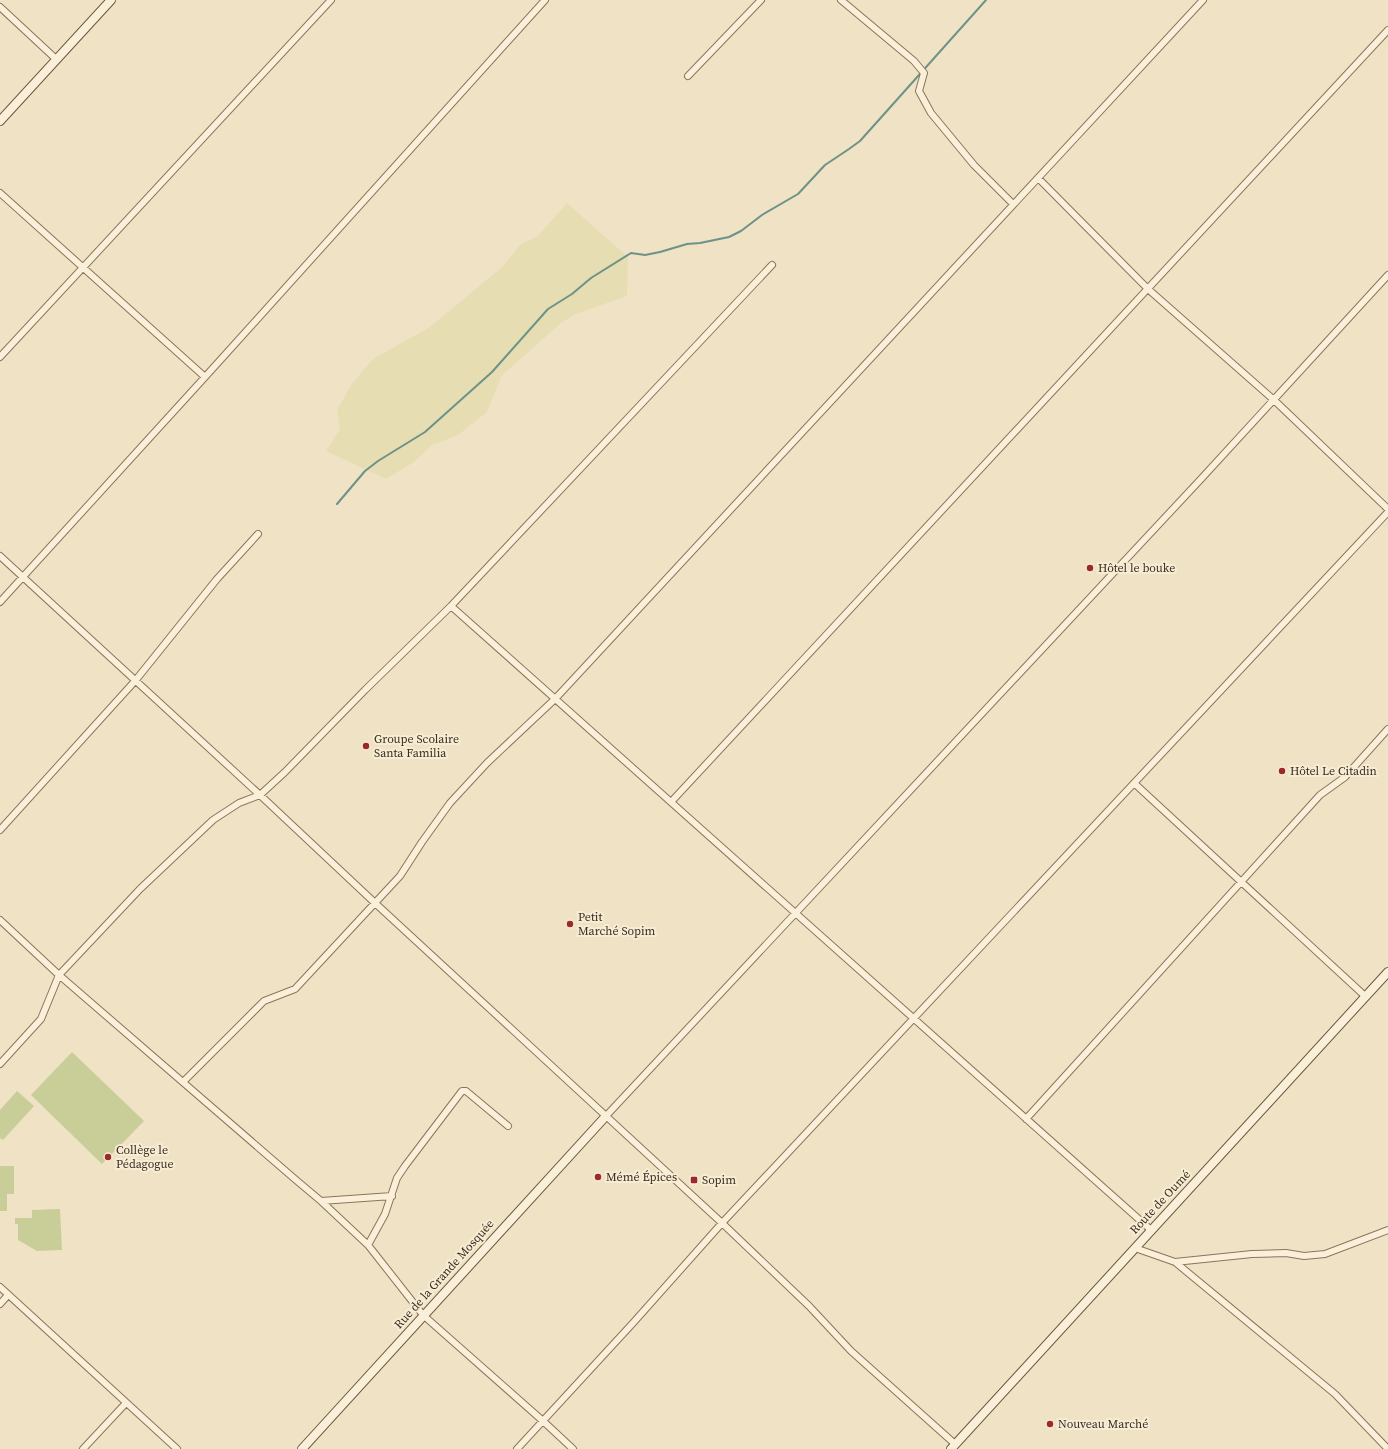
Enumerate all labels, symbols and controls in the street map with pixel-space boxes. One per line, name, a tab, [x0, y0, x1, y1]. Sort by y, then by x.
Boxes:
place label: Hôtel le bouke	[1098, 560, 1175, 576]
marker: Hôtel le bouke	[1085, 563, 1095, 573]
place label: Groupe Scolaire Santa Familia	[374, 731, 459, 761]
marker: Groupe Scolaire Santa Familia	[361, 741, 371, 751]
place label: Hôtel Le Citadin	[1290, 763, 1377, 779]
marker: Hôtel Le Citadin	[1277, 766, 1287, 776]
place label: Petit Marché Sopim	[578, 909, 656, 939]
marker: Petit Marché Sopim	[565, 919, 575, 929]
place label: Collège le Pédagogue	[116, 1142, 174, 1172]
marker: Collège le Pédagogue	[103, 1152, 113, 1162]
street label: Route de Oumé	[1126, 1167, 1194, 1237]
place label: Mémé Épices	[606, 1169, 677, 1185]
marker: Mémé Épices	[593, 1172, 603, 1182]
place label: Sopim	[702, 1172, 736, 1188]
marker: Sopim	[689, 1175, 699, 1185]
street label: Rue de la Grande Mosquée	[391, 1216, 497, 1332]
place label: Nouveau Marché	[1058, 1416, 1148, 1432]
marker: Nouveau Marché	[1045, 1419, 1055, 1429]

